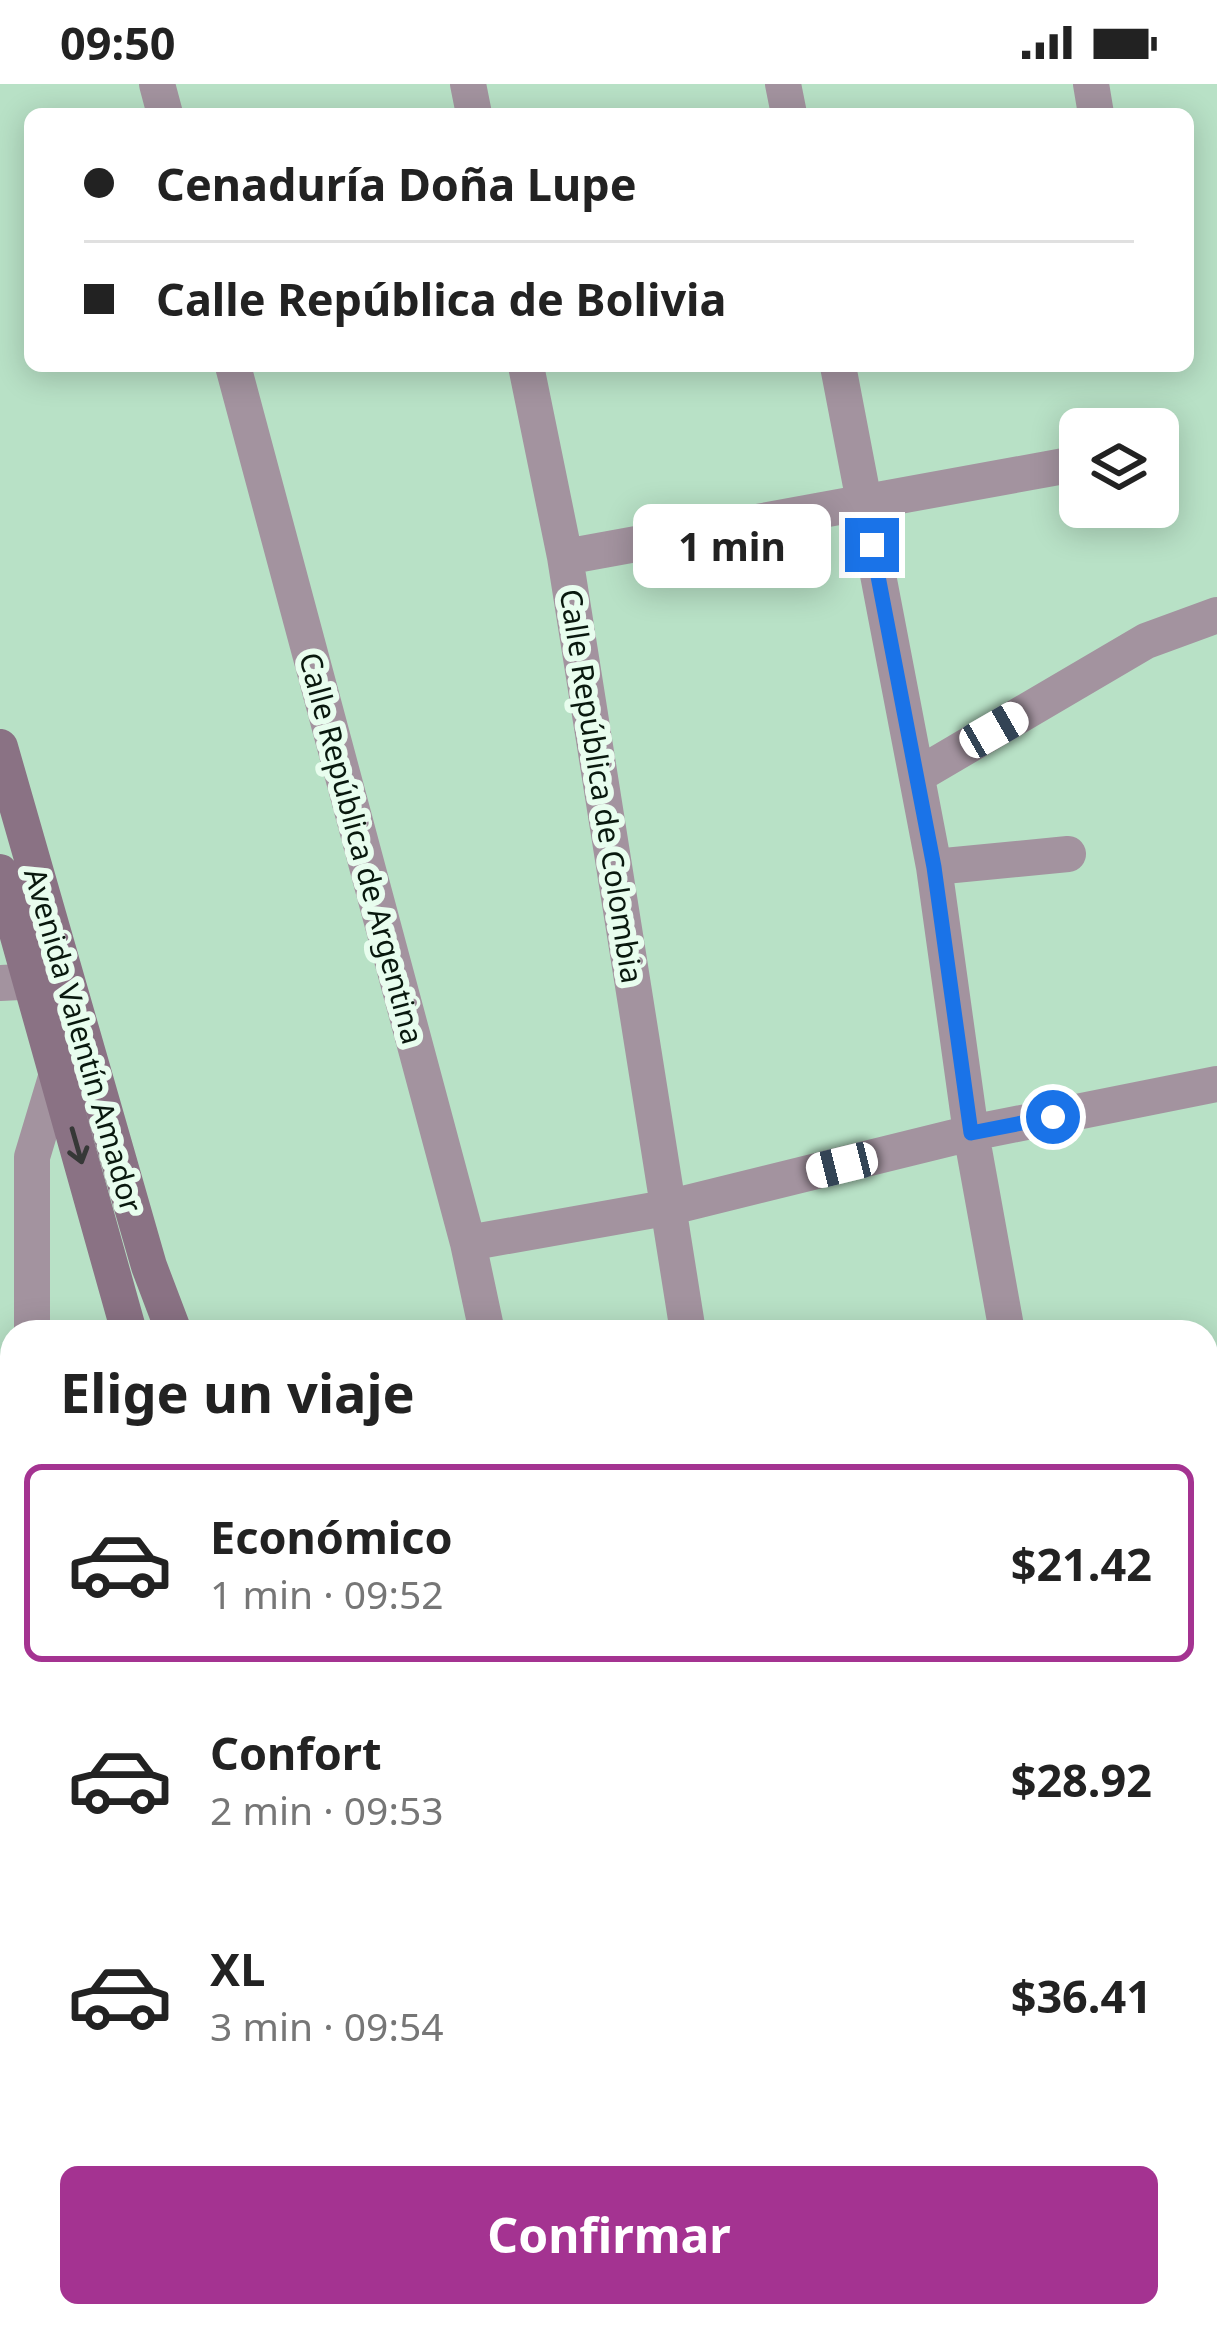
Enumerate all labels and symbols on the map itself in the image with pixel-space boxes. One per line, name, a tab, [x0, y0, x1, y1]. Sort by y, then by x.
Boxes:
callout: 1 min	[632, 503, 830, 587]
route end	[845, 518, 899, 572]
street label: Calle República de Colombia	[551, 586, 653, 986]
street label: Calle República de Argentina	[290, 648, 434, 1048]
car	[954, 696, 1034, 764]
street label: Avenida Valentín Amador	[15, 863, 153, 1217]
route start	[1026, 1090, 1080, 1144]
one-way arrow	[68, 1126, 90, 1164]
car	[803, 1139, 881, 1191]

